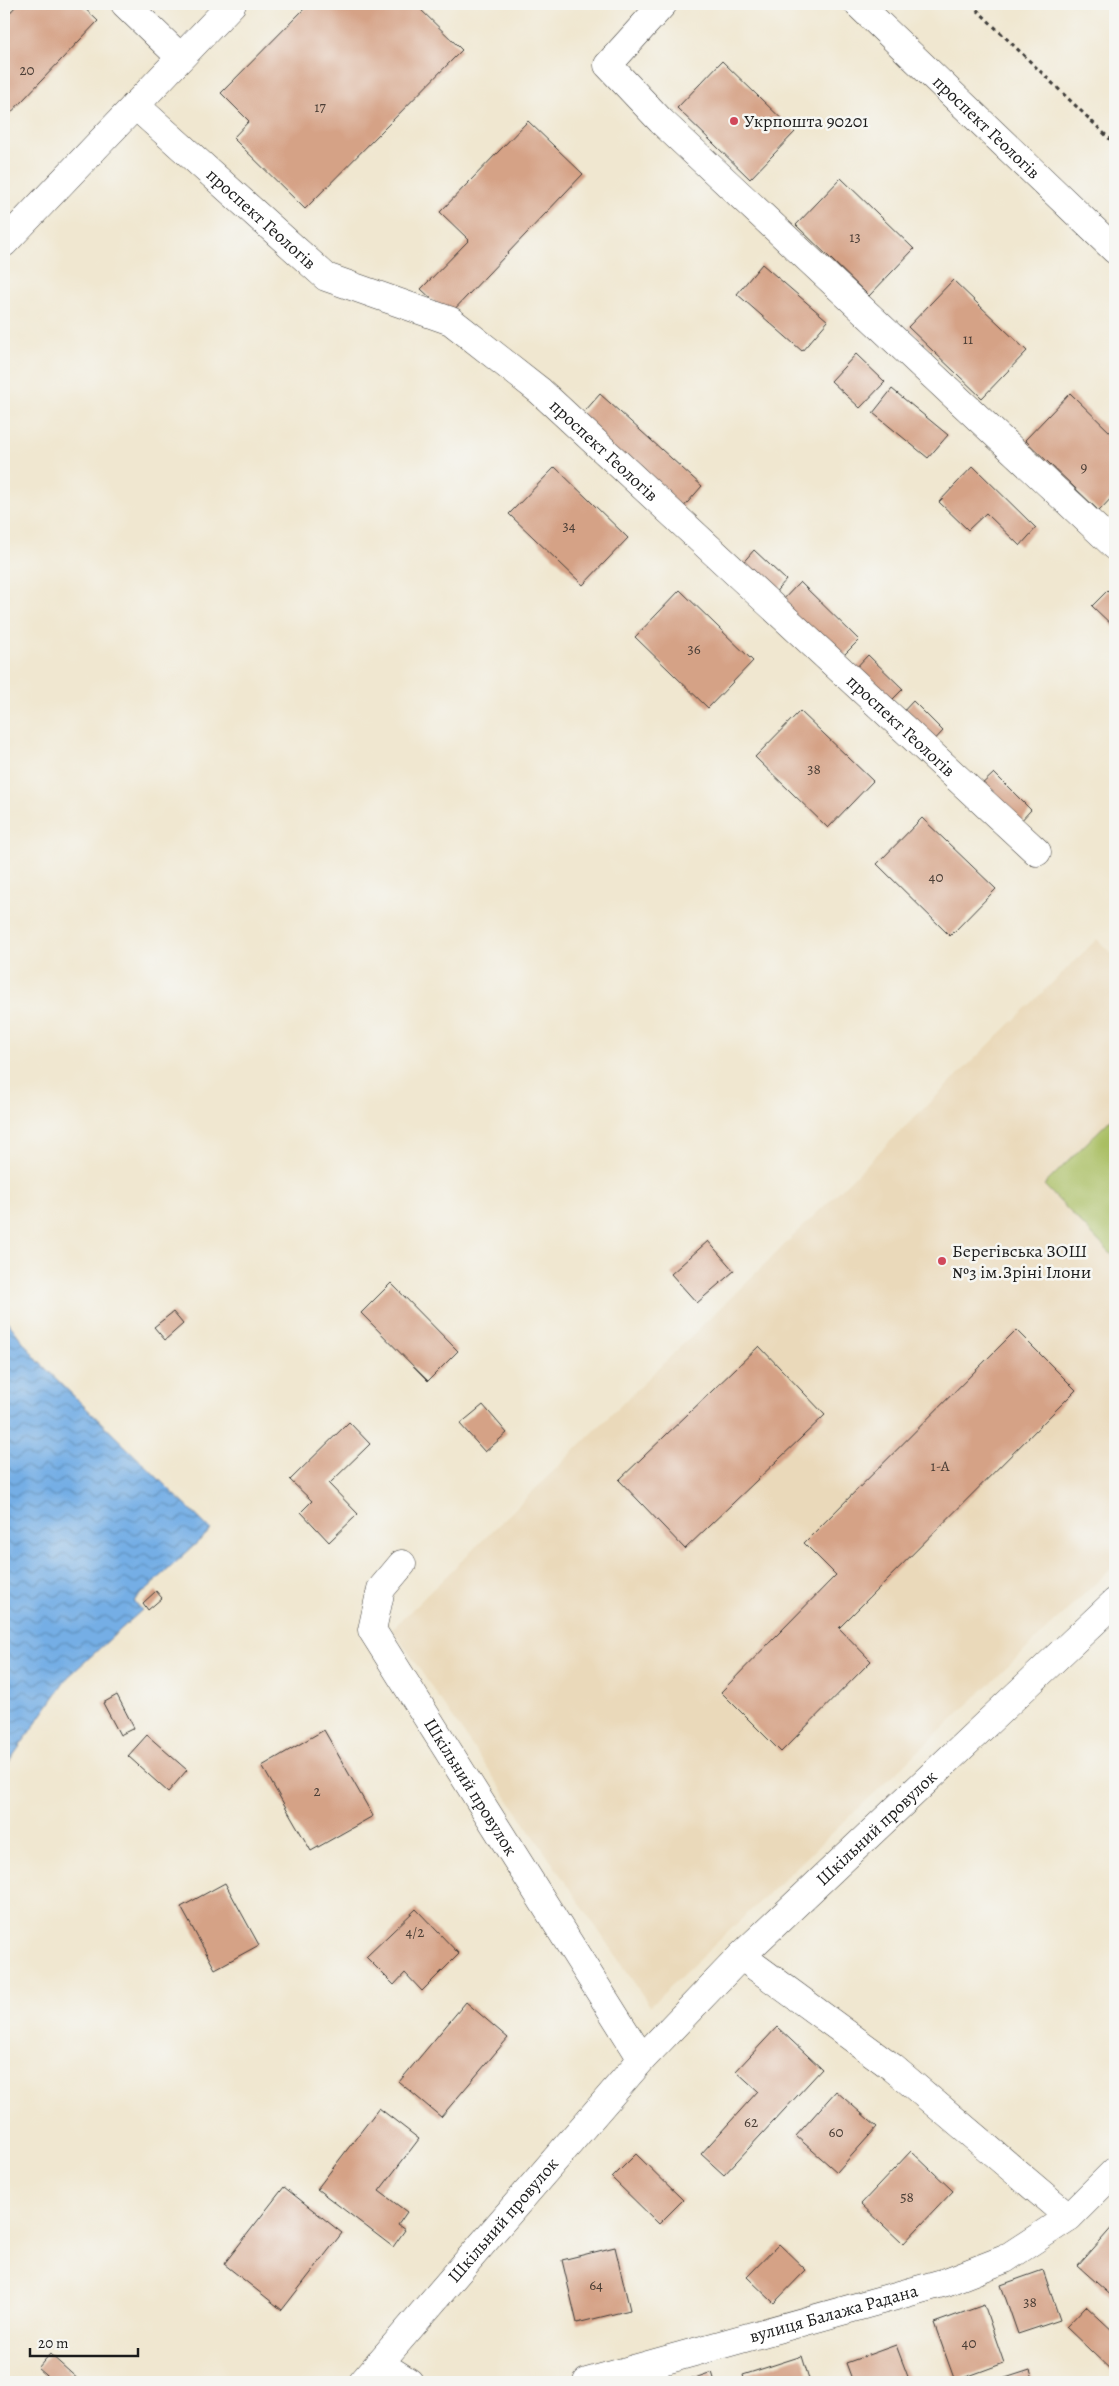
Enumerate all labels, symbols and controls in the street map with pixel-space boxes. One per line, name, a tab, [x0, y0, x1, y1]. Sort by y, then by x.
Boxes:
house number: 20	[19, 60, 35, 80]
street label: проспект Геологів	[928, 70, 1046, 184]
house number: 17	[314, 97, 326, 117]
place label: Укрпошта 90201	[744, 109, 869, 133]
marker: Укрпошта 90201	[728, 115, 740, 127]
street label: проспект Геологів	[201, 163, 321, 275]
house number: 13	[849, 227, 861, 247]
house number: 11	[963, 329, 973, 349]
street label: проспект Геологів	[544, 394, 663, 507]
house number: 9	[1081, 457, 1088, 477]
house number: 34	[562, 516, 576, 536]
house number: 36	[687, 639, 701, 659]
street label: проспект Геологів	[841, 669, 960, 782]
house number: 38	[807, 759, 821, 779]
house number: 40	[929, 867, 943, 887]
place label: Берегівська ЗОШ №3 ім.Зріні Ілони	[952, 1239, 1091, 1284]
marker: Берегівська ЗОШ №3 ім.Зріні Ілони	[936, 1255, 948, 1267]
house number: 1-А	[931, 1456, 950, 1476]
street label: Шкільний провулок	[418, 1713, 523, 1860]
street label: Шкільний провулок	[811, 1765, 942, 1891]
house number: 2	[313, 1781, 321, 1801]
house number: 4/2	[406, 1922, 424, 1942]
house number: 62	[744, 2112, 758, 2132]
house number: 60	[829, 2122, 843, 2142]
street label: Шкільний провулок	[442, 2152, 564, 2288]
house number: 58	[900, 2187, 914, 2207]
house number: 64	[589, 2275, 603, 2295]
street label: вулиця Балажа Радана	[747, 2278, 921, 2348]
house number: 38	[1023, 2292, 1037, 2312]
scale bar	[30, 2326, 138, 2358]
text: 20 m	[38, 2333, 69, 2353]
house number: 40	[962, 2333, 976, 2353]

